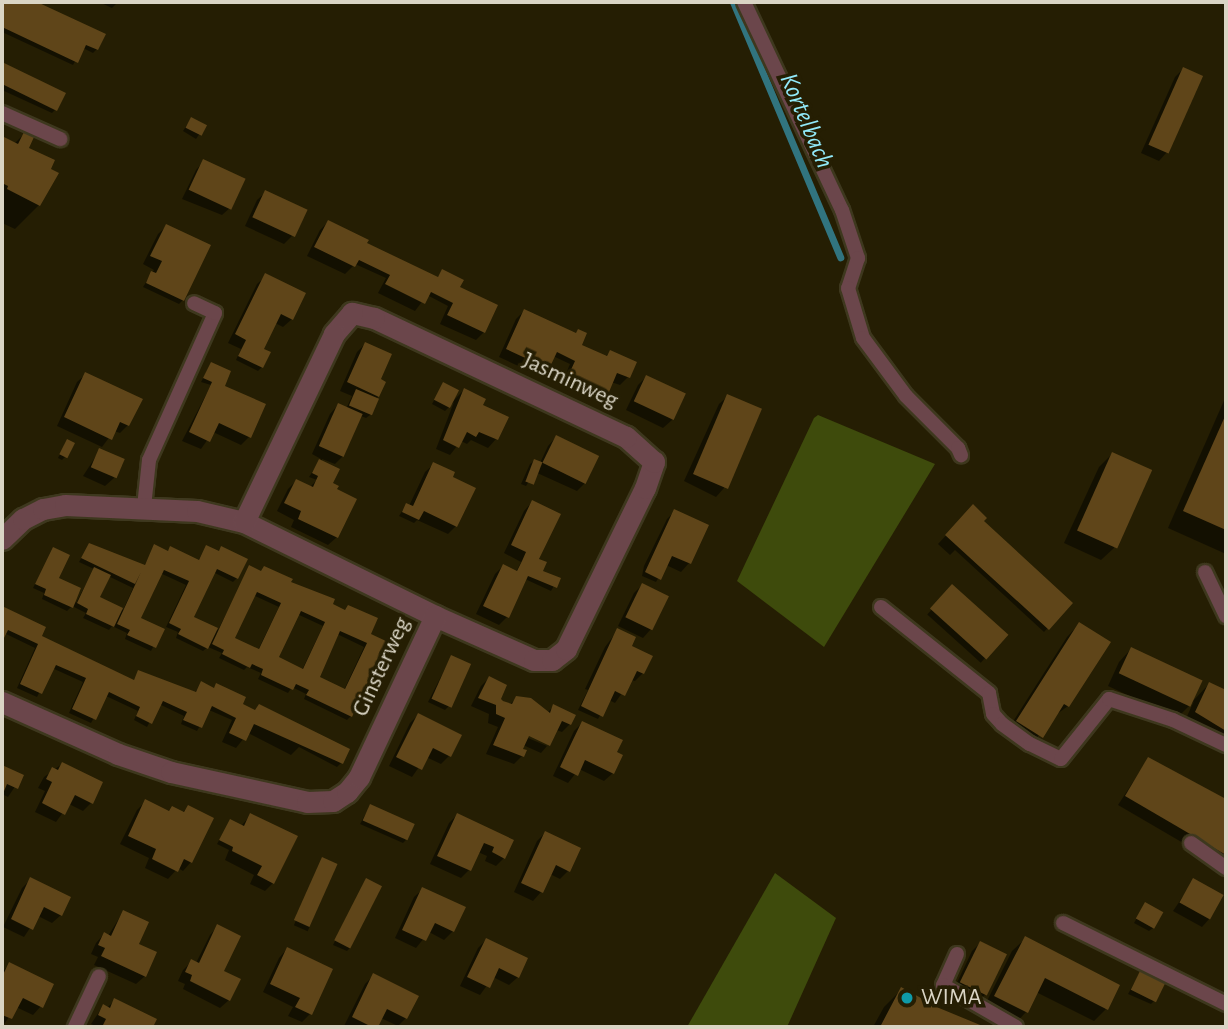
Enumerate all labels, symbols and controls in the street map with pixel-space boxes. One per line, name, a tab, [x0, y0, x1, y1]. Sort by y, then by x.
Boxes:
water label: Kortelbach	[772, 69, 840, 173]
street label: Jasminweg	[518, 346, 622, 416]
street label: Ginsterweg	[346, 613, 418, 721]
place label: WIMA	[921, 984, 982, 1012]
marker: WIMA	[899, 990, 915, 1006]

